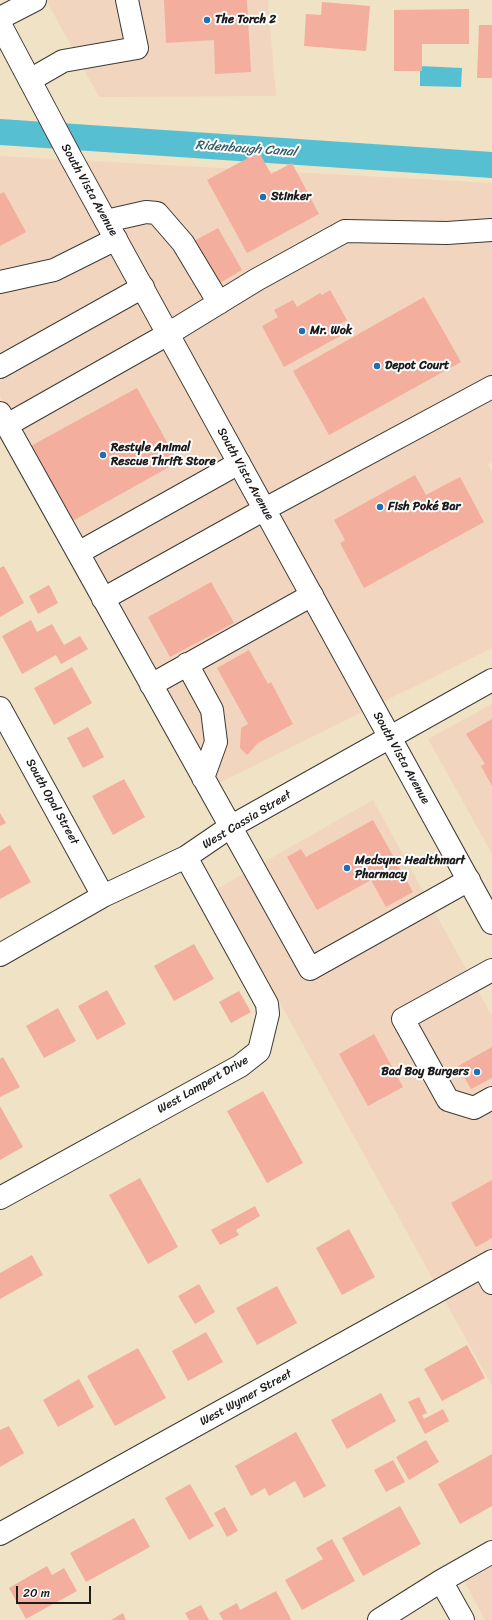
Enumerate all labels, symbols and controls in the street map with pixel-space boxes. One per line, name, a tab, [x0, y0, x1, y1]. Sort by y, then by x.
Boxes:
place label: The Torch 2	[215, 13, 276, 27]
marker: The Torch 2	[202, 15, 212, 25]
water label: Ridenbaugh Canal	[195, 138, 297, 160]
street label: South Vista Avenue	[58, 141, 120, 239]
place label: Stinker	[271, 190, 311, 204]
marker: Stinker	[258, 192, 268, 202]
place label: Mr. Wok	[310, 324, 352, 338]
marker: Mr. Wok	[297, 326, 307, 336]
place label: Depot Court	[385, 359, 449, 373]
marker: Depot Court	[372, 361, 382, 371]
street label: South Vista Avenue	[214, 425, 276, 523]
place label: Restyle Animal Rescue Thrift Store	[111, 441, 216, 469]
marker: Restyle Animal Rescue Thrift Store	[98, 450, 108, 460]
place label: Fish Poké Bar	[388, 500, 460, 514]
marker: Fish Poké Bar	[375, 502, 385, 512]
street label: South Vista Avenue	[370, 709, 432, 807]
street label: South Opal Street	[22, 756, 82, 848]
street label: West Cassia Street	[200, 788, 294, 852]
place label: Medsync Healthmart Pharmacy	[355, 854, 465, 882]
marker: Medsync Healthmart Pharmacy	[342, 863, 352, 873]
street label: West Lampert Drive	[155, 1053, 251, 1117]
place label: Bad Boy Burgers	[381, 1065, 469, 1079]
marker: Bad Boy Burgers	[472, 1067, 482, 1077]
street label: West Wymer Street	[197, 1367, 295, 1429]
scale bar	[18, 1578, 93, 1604]
text: 20 m	[23, 1582, 50, 1604]

